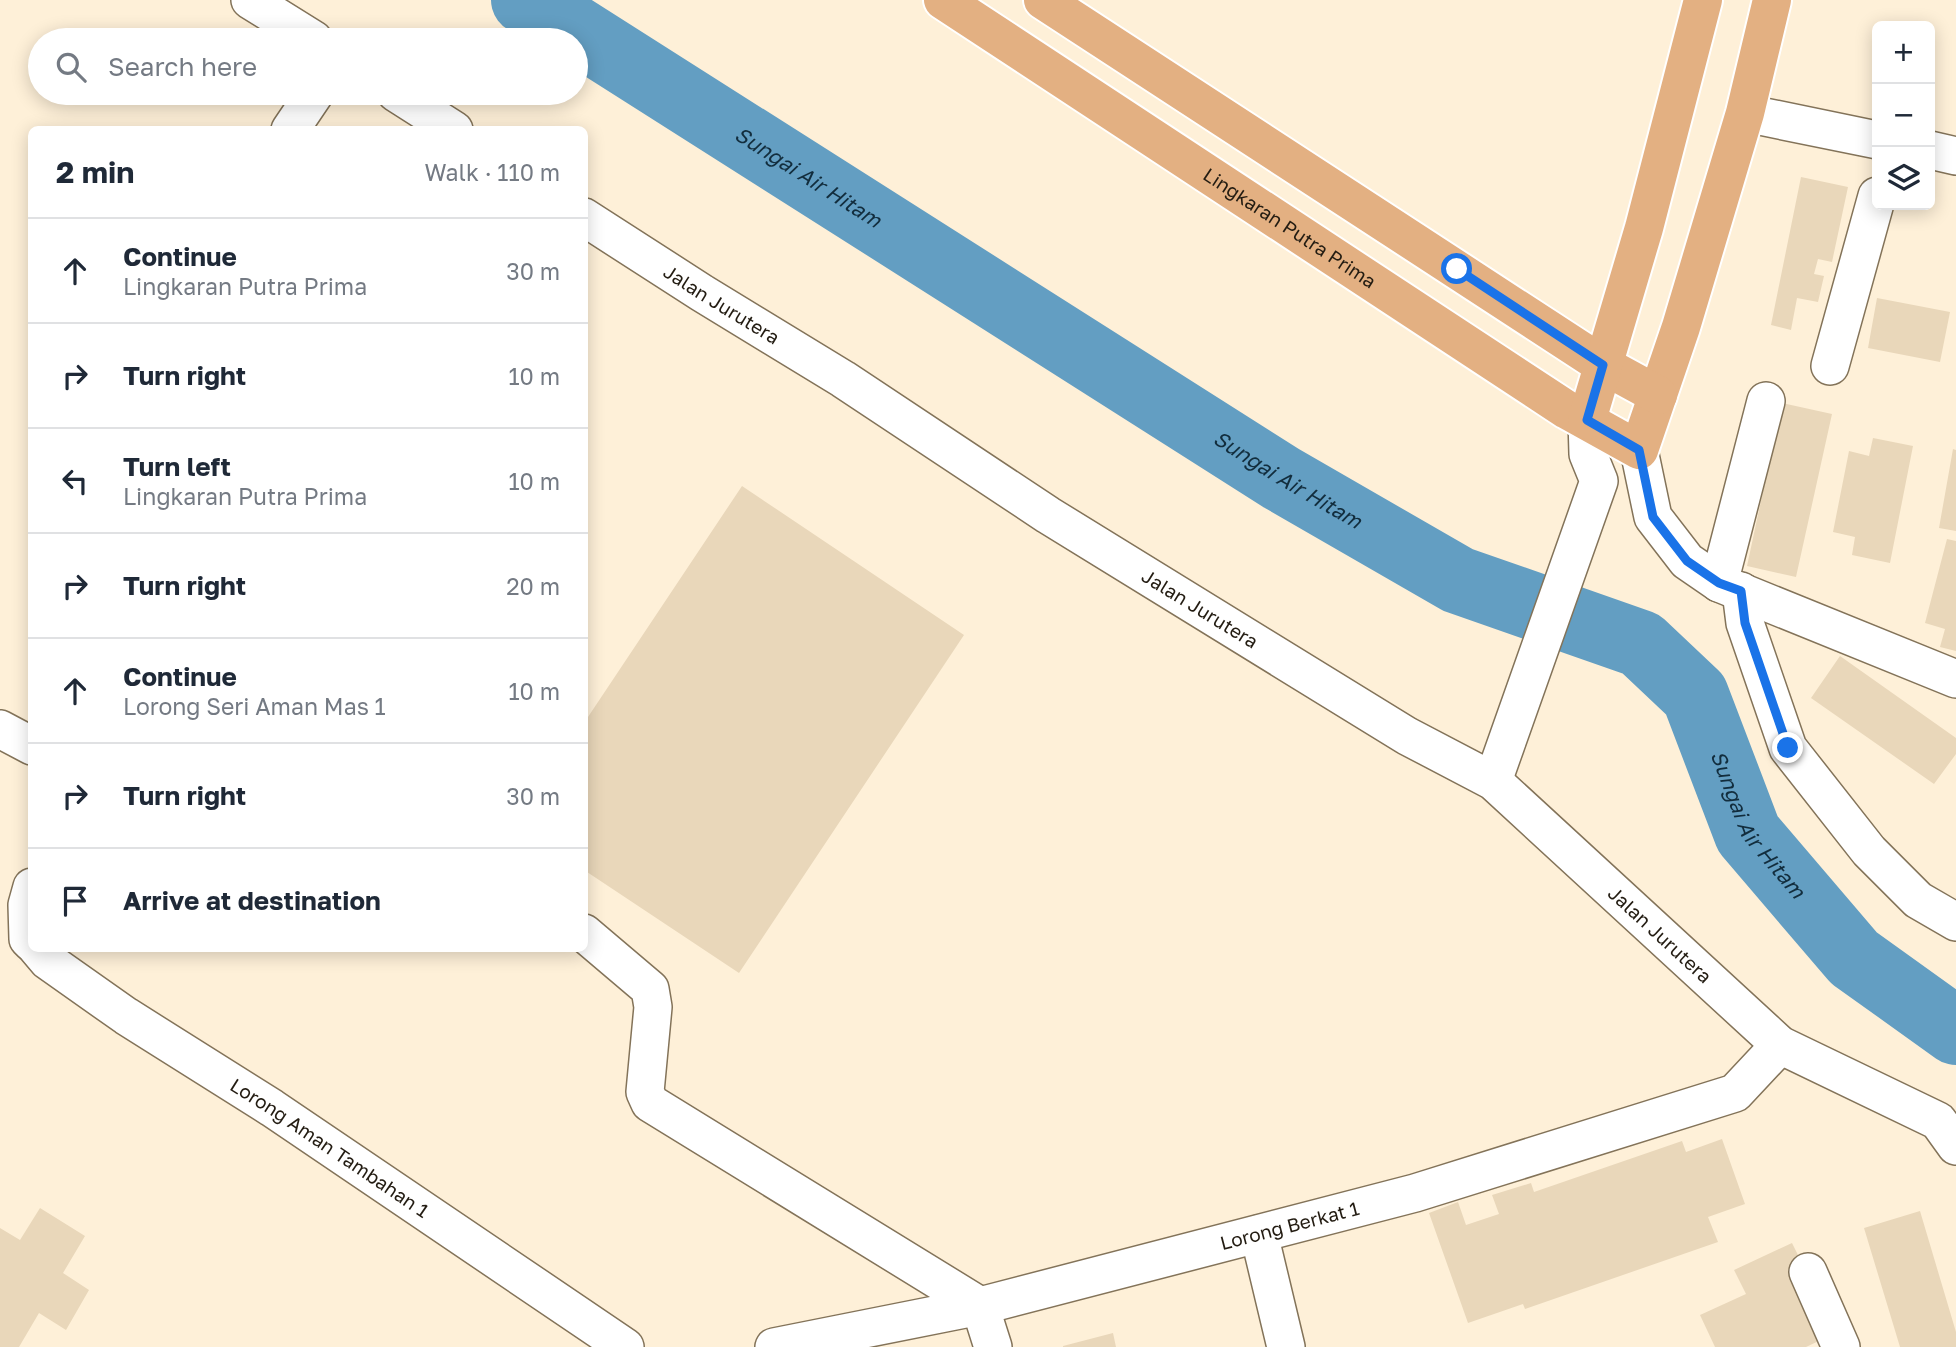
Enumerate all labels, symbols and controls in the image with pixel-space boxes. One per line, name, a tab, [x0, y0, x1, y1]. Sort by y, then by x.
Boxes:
map controls	[1872, 21, 1935, 210]
button: +	[1872, 21, 1935, 84]
search box	[28, 28, 588, 105]
icon: search	[52, 48, 90, 86]
text: Search here	[108, 51, 257, 82]
button: −	[1872, 84, 1935, 147]
water label: Sungai Air Hitam	[730, 121, 888, 234]
button: layers	[1872, 147, 1935, 210]
text: 2 min	[56, 154, 134, 190]
text: Walk · 110 m	[424, 158, 560, 186]
street label: Lingkaran Putra Prima	[1199, 162, 1381, 293]
text: Continue	[123, 241, 237, 272]
icon: ahead	[56, 252, 94, 290]
route start	[1441, 253, 1472, 284]
text: 30 m	[506, 257, 560, 285]
street label: Jalan Jurutera	[660, 259, 784, 349]
text: Lingkaran Putra Prima	[123, 272, 367, 300]
icon: right	[56, 357, 94, 395]
text: Turn right	[123, 360, 246, 391]
text: 10 m	[508, 362, 560, 390]
water label: Sungai Air Hitam	[1209, 425, 1368, 534]
text: Turn left	[123, 451, 231, 482]
icon: left	[56, 462, 94, 500]
text: 10 m	[508, 467, 560, 495]
text: Lingkaran Putra Prima	[123, 482, 367, 510]
street label: Jalan Jurutera	[1138, 564, 1263, 653]
icon: right	[56, 567, 94, 605]
text: Turn right	[123, 570, 246, 601]
text: 20 m	[506, 572, 560, 600]
text: Continue	[123, 661, 237, 692]
icon: ahead	[56, 672, 94, 710]
text: 10 m	[508, 677, 560, 705]
text: Lorong Seri Aman Mas 1	[123, 692, 386, 720]
route end	[1772, 732, 1803, 763]
water label: Sungai Air Hitam	[1705, 747, 1812, 904]
icon: right	[56, 777, 94, 815]
text: Turn right	[123, 780, 246, 811]
text: 30 m	[506, 782, 560, 810]
street label: Jalan Jurutera	[1604, 881, 1717, 987]
icon: arrive	[56, 882, 94, 920]
text: Arrive at destination	[123, 885, 381, 916]
street label: Lorong Aman Tambahan 1	[226, 1073, 433, 1222]
street label: Lorong Berkat 1	[1218, 1196, 1362, 1254]

